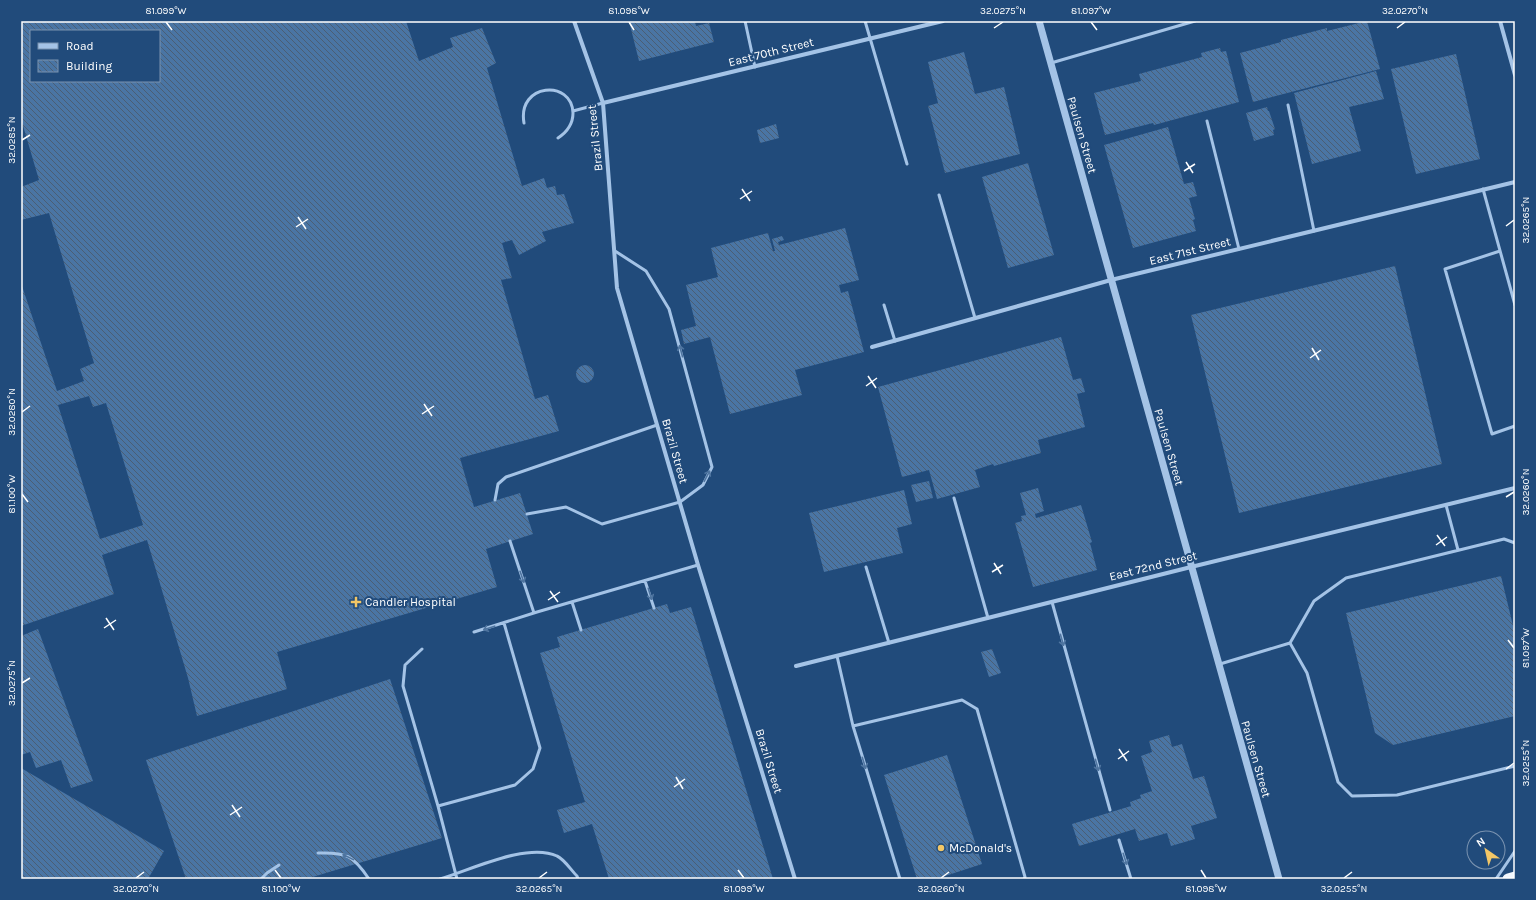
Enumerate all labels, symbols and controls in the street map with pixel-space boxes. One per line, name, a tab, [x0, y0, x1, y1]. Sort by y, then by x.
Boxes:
text: 81.099°W	[145, 5, 187, 17]
text: 81.098°W	[608, 5, 650, 17]
text: 32.0275°N	[980, 5, 1026, 17]
text: 81.097°W	[1071, 5, 1111, 17]
text: 32.0270°N	[1382, 5, 1428, 17]
legend	[30, 30, 160, 82]
street label: East 70th Street	[727, 35, 816, 69]
text: Road	[66, 39, 94, 53]
text: Building	[66, 59, 113, 73]
street label: Paulsen Street	[1064, 95, 1100, 176]
street label: Brazil Street	[584, 104, 605, 172]
text: 32.0285°N	[6, 116, 18, 164]
text: 32.0265°N	[1520, 197, 1532, 243]
street label: East 71st Street	[1148, 234, 1233, 268]
one-way arrow	[677, 345, 684, 358]
text: 32.0280°N	[6, 388, 18, 436]
street label: Paulsen Street	[1151, 407, 1187, 488]
street label: Brazil Street	[659, 417, 691, 486]
text: 32.0260°N	[1520, 468, 1532, 516]
one-way arrow	[704, 470, 712, 482]
text: 81.100°W	[6, 475, 18, 513]
street label: East 72nd Street	[1108, 548, 1199, 584]
one-way arrow	[519, 570, 526, 583]
one-way arrow	[647, 588, 654, 601]
place label: Candler Hospital	[365, 595, 456, 609]
marker: Candler Hospital	[350, 596, 362, 608]
one-way arrow	[484, 624, 496, 632]
text: 81.097°W	[1520, 628, 1532, 668]
one-way arrow	[1059, 633, 1066, 646]
text: 32.0275°N	[6, 660, 18, 706]
street label: Paulsen Street	[1238, 719, 1274, 800]
street label: Brazil Street	[753, 727, 786, 795]
text: 32.0255°N	[1520, 740, 1532, 786]
one-way arrow	[861, 757, 869, 769]
one-way arrow	[1094, 758, 1101, 771]
north arrow	[1466, 830, 1506, 870]
text: N	[1474, 835, 1488, 850]
place label: McDonald's	[949, 841, 1012, 855]
marker: McDonald's	[936, 843, 946, 853]
one-way arrow	[342, 853, 354, 860]
one-way arrow	[1122, 853, 1129, 866]
text: 32.0270°N	[113, 883, 159, 895]
text: 81.100°W	[262, 883, 300, 895]
text: 32.0265°N	[516, 883, 562, 895]
text: 81.099°W	[723, 883, 765, 895]
text: 32.0260°N	[917, 883, 965, 895]
text: 81.098°W	[1185, 883, 1227, 895]
text: 32.0255°N	[1321, 883, 1367, 895]

